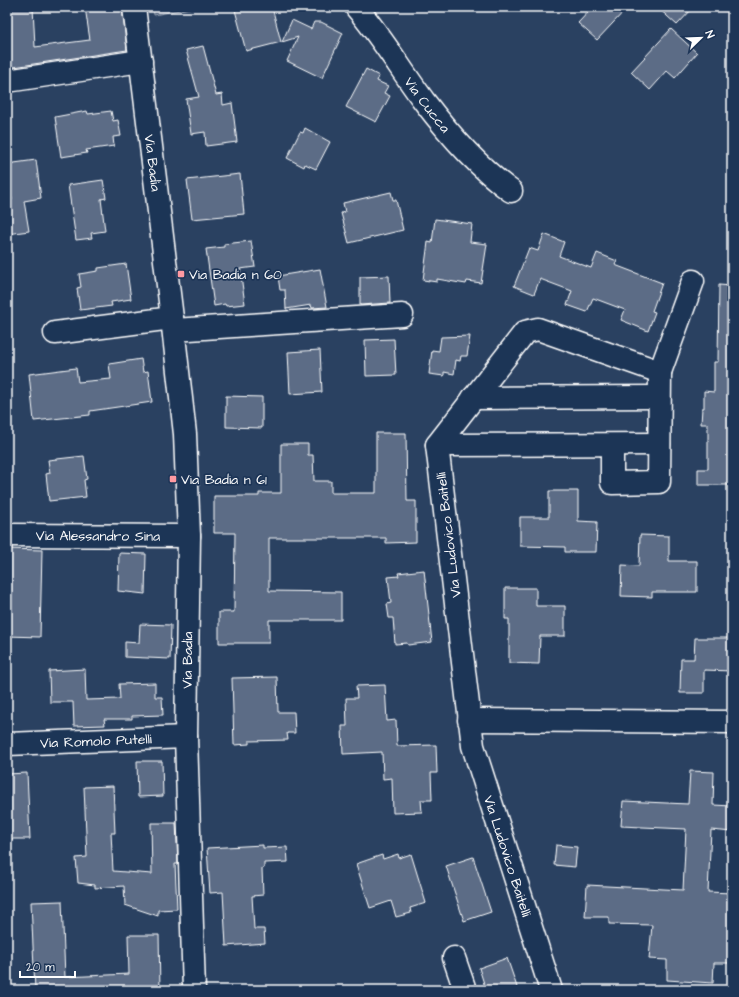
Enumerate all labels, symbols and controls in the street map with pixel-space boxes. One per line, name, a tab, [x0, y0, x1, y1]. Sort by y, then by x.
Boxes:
north arrow	[681, 18, 721, 58]
text: N	[701, 28, 718, 40]
street label: Via Cucca	[399, 73, 454, 138]
street label: Via Badia	[139, 133, 165, 193]
place label: Via Badia n 60	[189, 265, 282, 285]
marker: Via Badia n 60	[176, 269, 186, 279]
place label: Via Badia n 61	[181, 470, 267, 490]
street label: Via Ludovico Baitelli	[431, 471, 467, 599]
marker: Via Badia n 61	[168, 474, 178, 484]
street label: Via Alessandro Sina	[36, 526, 160, 547]
street label: Via Badia	[178, 631, 198, 689]
street label: Via Romolo Putelli	[40, 729, 152, 754]
street label: Via Ludovico Baitelli	[478, 793, 536, 919]
scale bar	[20, 953, 75, 979]
text: 20 m	[26, 959, 55, 976]

